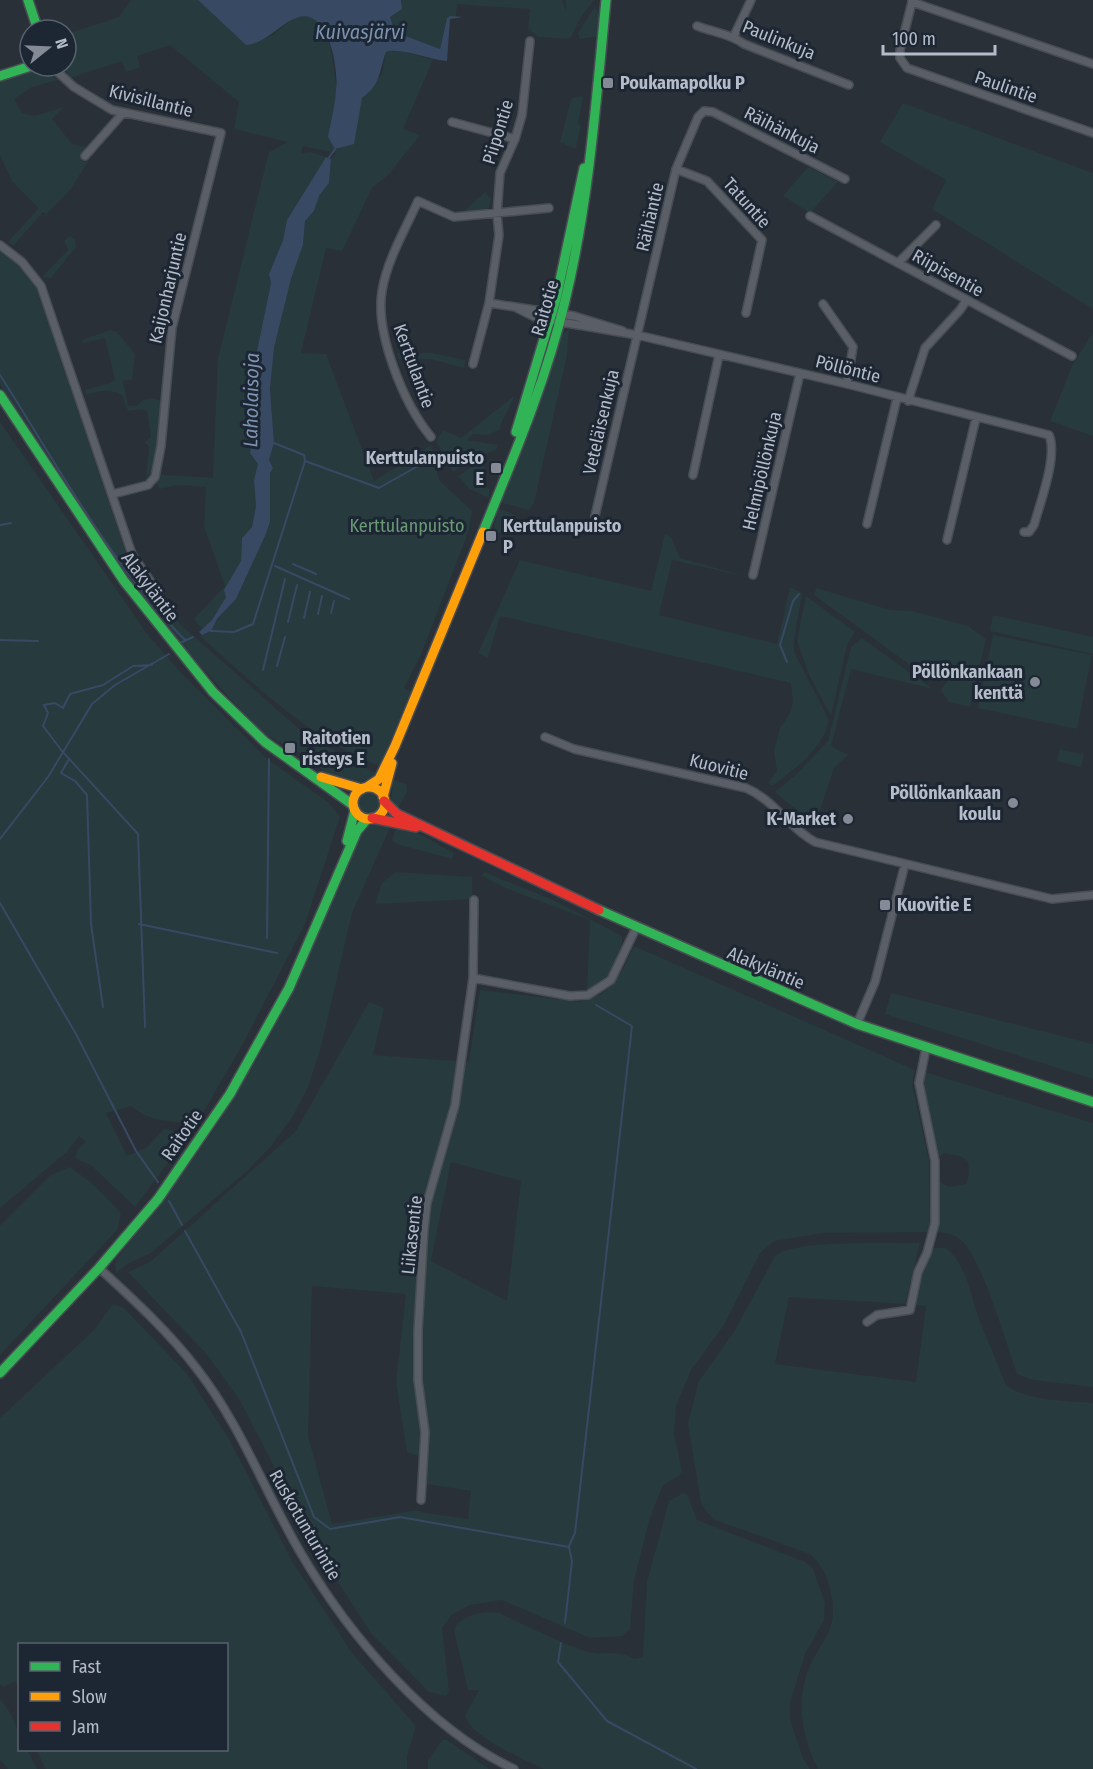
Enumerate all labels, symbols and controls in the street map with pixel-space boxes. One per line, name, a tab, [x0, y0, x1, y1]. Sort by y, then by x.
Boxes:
street label: Paulinkuja	[739, 15, 819, 65]
north arrow	[18, 18, 78, 78]
scale bar	[883, 18, 996, 56]
water label: Kuivasjärvi	[315, 20, 405, 44]
text: 100 m	[892, 28, 936, 50]
text: N	[51, 36, 72, 51]
street label: Paulintie	[972, 66, 1040, 108]
place label: Poukamapolku P	[620, 72, 745, 94]
marker: Poukamapolku P	[601, 76, 615, 90]
street label: Kivisillantie	[107, 80, 195, 122]
street label: Piipontie	[478, 97, 518, 167]
street label: Räihänkuja	[741, 102, 824, 158]
street label: Tatuntie	[719, 173, 775, 233]
street label: Räihäntie	[631, 180, 669, 254]
street label: Kaijonharjuntie	[145, 230, 191, 346]
street label: Riipisentie	[908, 244, 988, 302]
street label: Raitotie	[527, 277, 564, 339]
street label: Kerttulantie	[389, 321, 439, 411]
street label: Pöllöntie	[813, 350, 883, 388]
water label: Laholaisoja	[238, 352, 264, 448]
street label: Veteläisenkuja	[578, 367, 624, 477]
street label: Helmipöllönkuja	[738, 409, 786, 533]
place label: Kerttulanpuisto E	[366, 447, 484, 490]
marker: Kerttulanpuisto E	[489, 461, 503, 475]
park label: Kerttulanpuisto	[350, 515, 464, 537]
place label: Kerttulanpuisto P	[503, 515, 622, 558]
marker: Kerttulanpuisto P	[484, 529, 498, 543]
street label: Alakyläntie	[117, 548, 183, 626]
place label: Pöllönkankaan kenttä	[912, 661, 1023, 704]
marker: Pöllönkankaan kenttä	[1028, 675, 1042, 689]
place label: Raitotien risteys E	[302, 727, 371, 770]
marker: Raitotien risteys E	[283, 741, 297, 755]
street label: Kuovitie	[687, 749, 751, 785]
place label: Pöllönkankaan koulu	[890, 782, 1001, 825]
marker: Pöllönkankaan koulu	[1006, 796, 1020, 810]
place label: K-Market	[767, 808, 837, 830]
marker: K-Market	[841, 812, 855, 826]
place label: Kuovitie E	[897, 894, 972, 916]
marker: Kuovitie E	[878, 898, 892, 912]
street label: Alakyläntie	[724, 942, 808, 994]
street label: Raitotie	[157, 1105, 208, 1165]
street label: Liikasentie	[397, 1194, 427, 1276]
street label: Ruskotunturintie	[264, 1466, 346, 1584]
legend	[18, 1643, 228, 1751]
text: Fast	[72, 1656, 101, 1678]
text: Slow	[72, 1686, 107, 1708]
text: Jam	[72, 1716, 100, 1738]

